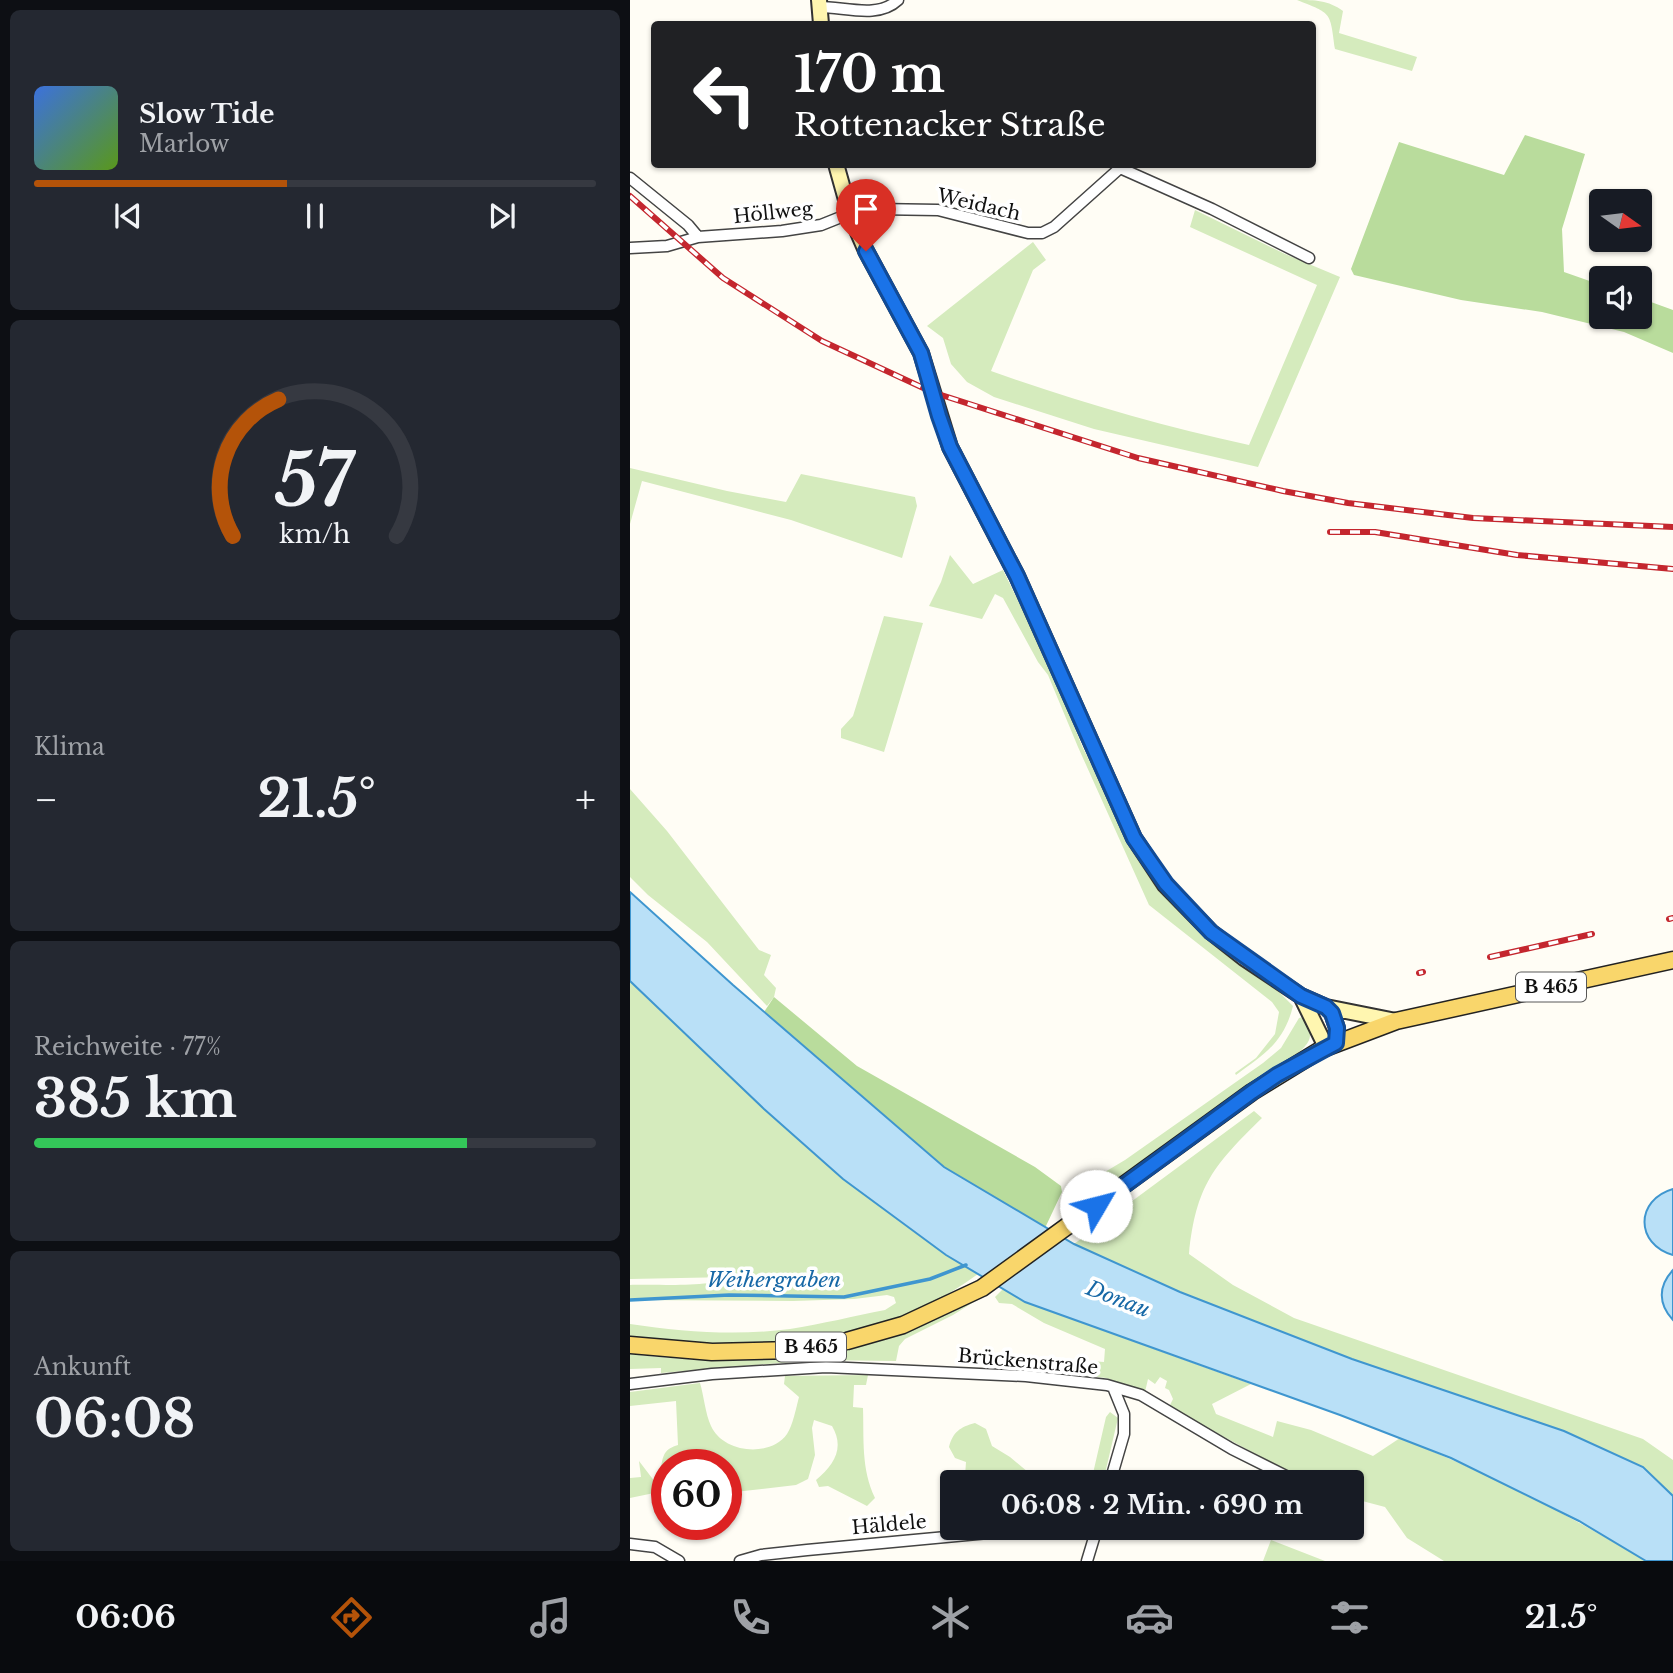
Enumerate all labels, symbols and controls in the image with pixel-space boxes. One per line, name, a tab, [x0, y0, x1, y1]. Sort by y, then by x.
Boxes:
text: 170 m	[794, 44, 945, 105]
icon: left	[679, 49, 770, 140]
text: Slow Tide	[139, 98, 275, 130]
text: Rottenacker Straße	[794, 105, 1106, 145]
text: Marlow	[139, 130, 229, 158]
pin	[836, 179, 896, 251]
street label: Weidach	[934, 184, 1023, 225]
north arrow	[1589, 189, 1652, 252]
map controls	[1589, 189, 1652, 329]
icon: arrive	[847, 190, 885, 228]
icon: previous	[109, 197, 147, 235]
icon: pause	[296, 197, 334, 235]
icon: next	[483, 197, 521, 235]
street label: Höllweg	[732, 197, 815, 228]
button: sound	[1589, 266, 1652, 329]
text: 57	[275, 436, 357, 527]
text: km/h	[280, 519, 350, 550]
text: Klima	[34, 733, 105, 761]
text: 21.5°	[257, 767, 376, 831]
text: −	[34, 776, 58, 823]
text: +	[575, 776, 596, 823]
road number: B 465	[1516, 972, 1586, 1002]
text: Reichweite · 77%	[34, 1033, 221, 1061]
text: 385 km	[34, 1067, 237, 1131]
position arrow	[1059, 1169, 1133, 1243]
water label: Weihergraben	[707, 1267, 841, 1293]
water label: Donau	[1082, 1275, 1153, 1323]
road number: B 465	[776, 1332, 846, 1362]
street label: Brückenstraße	[957, 1344, 1099, 1379]
text: Ankunft	[34, 1353, 131, 1381]
text: 06:08	[34, 1387, 195, 1451]
speed limit sign: 60	[651, 1449, 742, 1540]
text: 06:08 · 2 Min. · 690 m	[1001, 1489, 1303, 1521]
street label: Häldele	[851, 1510, 927, 1539]
icon: directions	[327, 1593, 376, 1642]
icon: music	[526, 1593, 575, 1642]
icon: phone	[726, 1593, 775, 1642]
icon: climate	[926, 1593, 975, 1642]
icon: car	[1125, 1593, 1174, 1642]
icon: filters	[1325, 1593, 1374, 1642]
text: 06:06	[75, 1597, 176, 1637]
text: 21.5°	[1525, 1597, 1598, 1637]

